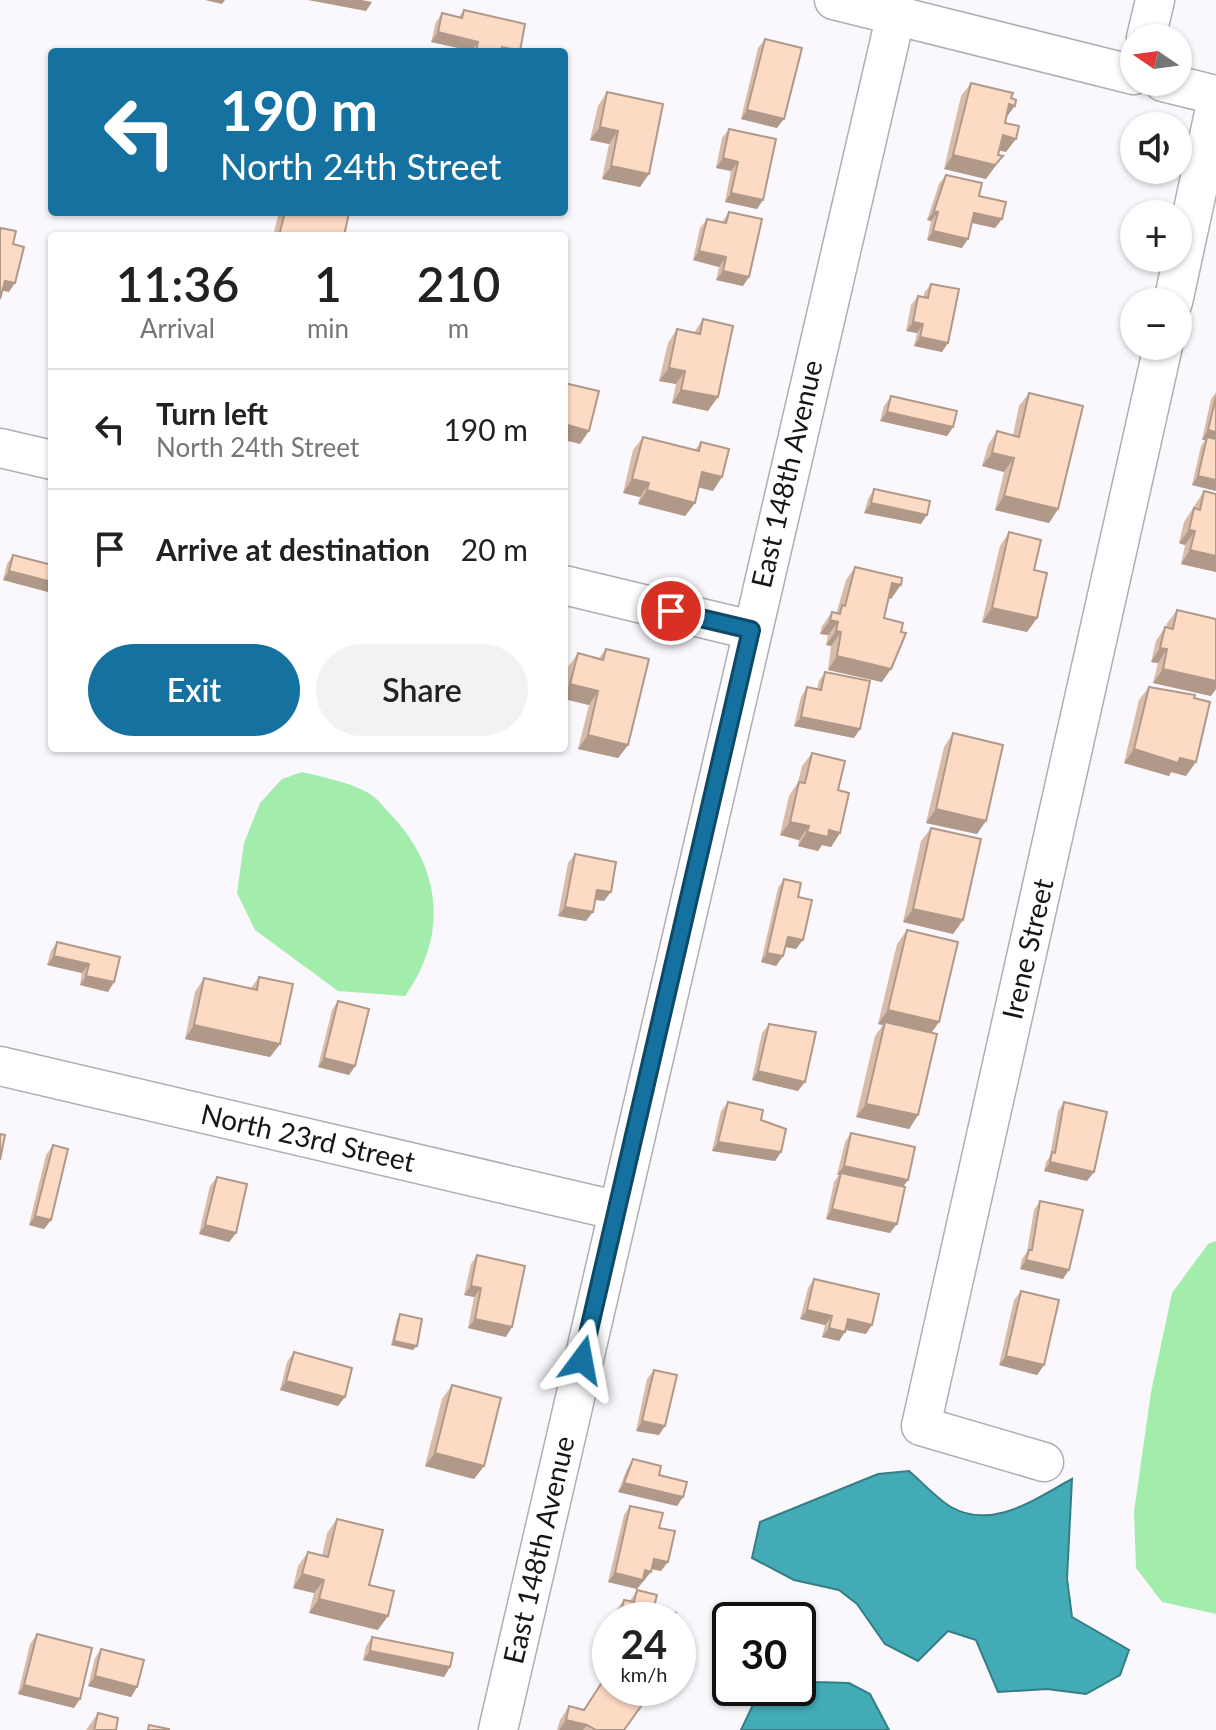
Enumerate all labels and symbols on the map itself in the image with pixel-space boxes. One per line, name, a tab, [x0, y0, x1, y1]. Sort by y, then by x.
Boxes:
north arrow	[1120, 24, 1192, 96]
street label: East 148th Avenue	[743, 357, 829, 591]
pin	[637, 577, 705, 645]
street label: Irene Street	[994, 875, 1060, 1022]
street label: North 23rd Street	[198, 1096, 419, 1178]
position arrow	[540, 1318, 624, 1402]
street label: East 148th Avenue	[495, 1433, 581, 1667]
speed limit sign: 30	[712, 1602, 816, 1706]

